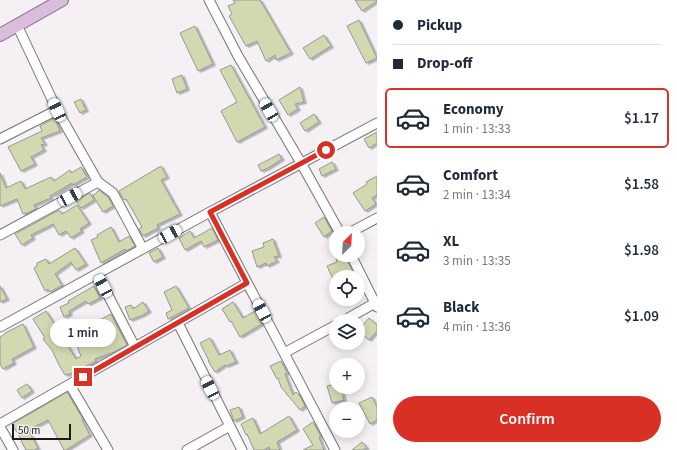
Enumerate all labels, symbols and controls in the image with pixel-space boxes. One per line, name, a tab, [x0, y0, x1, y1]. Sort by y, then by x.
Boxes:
text: Pickup	[417, 15, 462, 36]
text: Drop-off	[417, 53, 472, 74]
car	[46, 97, 68, 123]
car	[258, 97, 280, 123]
text: Economy	[443, 99, 504, 120]
icon: car	[395, 100, 431, 136]
text: $1.17	[624, 108, 659, 129]
text: 1 min · 13:33	[443, 120, 511, 138]
route start	[317, 141, 335, 159]
text: Comfort	[443, 165, 498, 186]
icon: car	[395, 166, 431, 202]
text: $1.58	[624, 174, 659, 195]
car	[57, 186, 83, 208]
text: 2 min · 13:34	[443, 186, 511, 204]
car	[157, 223, 183, 245]
north arrow	[329, 226, 365, 262]
map controls	[329, 226, 365, 438]
text: XL	[443, 231, 459, 252]
icon: car	[395, 232, 431, 268]
text: $1.98	[624, 240, 659, 261]
text: 3 min · 13:35	[443, 252, 511, 270]
button: locate	[329, 270, 365, 306]
car	[92, 273, 114, 299]
text: Black	[443, 297, 480, 318]
car	[251, 298, 273, 324]
icon: car	[395, 298, 431, 334]
text: $1.09	[624, 306, 659, 327]
button: layers	[329, 314, 365, 350]
text: 4 min · 13:36	[443, 318, 511, 336]
callout: 1 min	[50, 319, 116, 347]
text: 1 min	[68, 324, 98, 342]
button: +	[329, 358, 365, 394]
route end	[74, 368, 92, 386]
car	[199, 375, 221, 401]
button: Confirm	[393, 396, 661, 442]
button: −	[329, 402, 365, 438]
scale bar	[12, 422, 71, 441]
text: 50 m	[18, 423, 40, 438]

